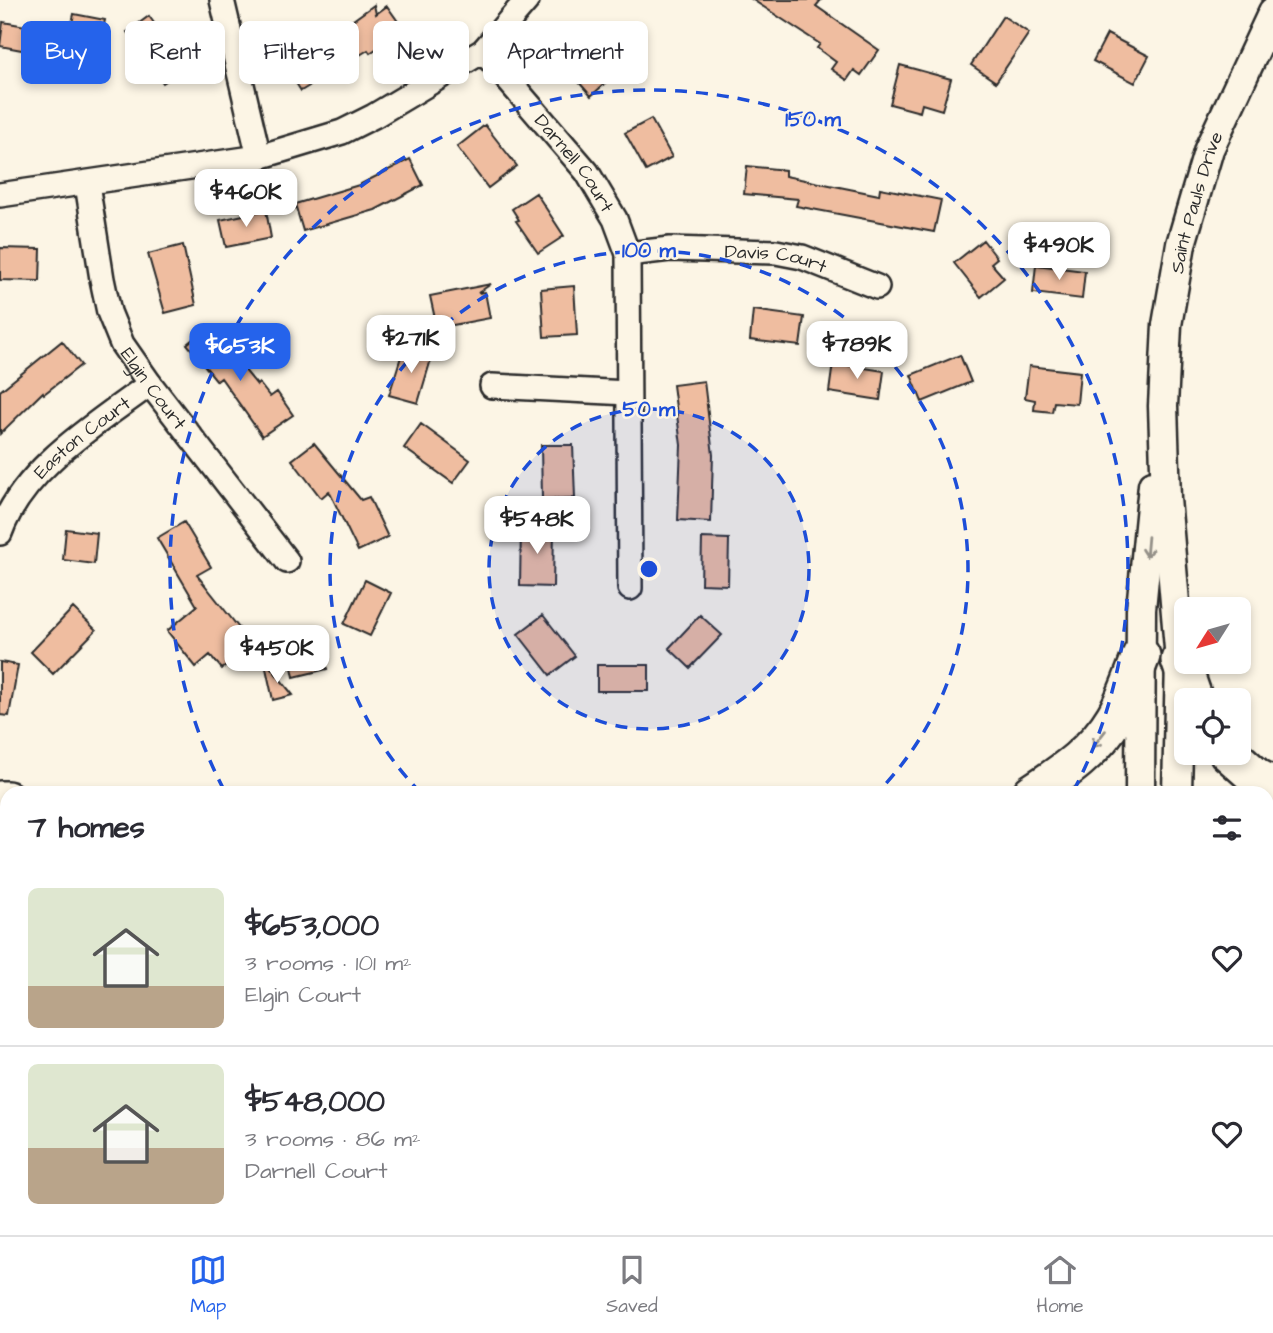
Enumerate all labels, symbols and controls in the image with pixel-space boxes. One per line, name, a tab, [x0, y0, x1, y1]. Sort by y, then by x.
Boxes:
chip: Buy	[21, 21, 111, 84]
chip: Rent	[125, 21, 225, 84]
chip: Filters	[239, 21, 359, 84]
chip: New	[373, 21, 469, 84]
chip: Apartment	[483, 21, 648, 84]
text: 150 m	[785, 105, 841, 134]
street label: Darnell Court	[528, 108, 620, 218]
street label: Saint Pauls Drive	[1164, 127, 1230, 276]
pin: $460K	[197, 170, 295, 229]
text: $460K	[210, 176, 282, 208]
pin: $490K	[1010, 222, 1108, 282]
text: $490K	[1024, 229, 1094, 261]
text: 100 m	[622, 236, 677, 265]
street label: Davis Court	[724, 239, 831, 281]
pin: $271K	[362, 316, 460, 375]
text: $271K	[383, 322, 439, 354]
pin: $789K	[808, 322, 906, 381]
pin: $653K	[191, 324, 289, 383]
text: $789K	[823, 328, 891, 360]
text: $653K	[205, 330, 275, 362]
street label: Elgin Court	[113, 342, 193, 436]
street label: Easton Court	[28, 390, 137, 485]
text: 50 m	[623, 395, 676, 424]
pin: $548K	[488, 496, 586, 556]
text: $548K	[500, 503, 574, 535]
one-way arrow	[1140, 535, 1153, 557]
centre of rings	[637, 557, 661, 581]
north arrow	[1174, 597, 1251, 674]
map controls	[1174, 597, 1251, 765]
pin: $450K	[228, 626, 326, 685]
text: $450K	[240, 632, 314, 664]
button: locate	[1174, 688, 1251, 765]
one-way arrow	[1092, 729, 1107, 747]
text: 7 homes	[28, 807, 145, 849]
icon: filters	[1208, 809, 1246, 847]
text: $653,000	[245, 905, 379, 947]
icon: home	[84, 916, 168, 1000]
icon: heart	[1208, 939, 1246, 977]
text: 3 rooms · 101 m²	[245, 947, 412, 979]
text: Elgin Court	[245, 979, 361, 1011]
text: $548,000	[245, 1081, 385, 1123]
icon: home	[84, 1092, 168, 1176]
icon: heart	[1208, 1115, 1246, 1153]
text: 3 rooms · 86 m²	[245, 1123, 421, 1155]
text: Darnell Court	[245, 1155, 388, 1187]
tab: Map	[189, 1251, 227, 1320]
tab: Saved	[606, 1251, 658, 1320]
tab: Home	[1036, 1251, 1084, 1320]

